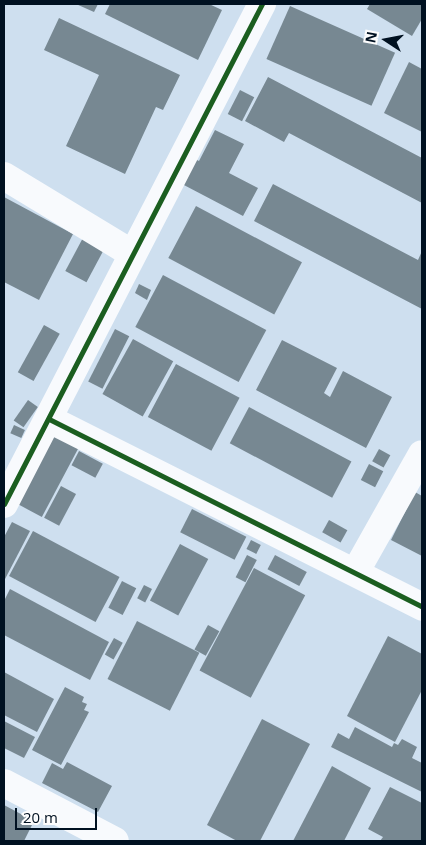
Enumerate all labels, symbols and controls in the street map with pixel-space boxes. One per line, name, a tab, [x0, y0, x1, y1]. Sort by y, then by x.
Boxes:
north arrow	[361, 15, 411, 65]
text: N	[360, 30, 381, 44]
scale bar	[18, 798, 100, 830]
text: 20 m	[23, 807, 58, 827]

